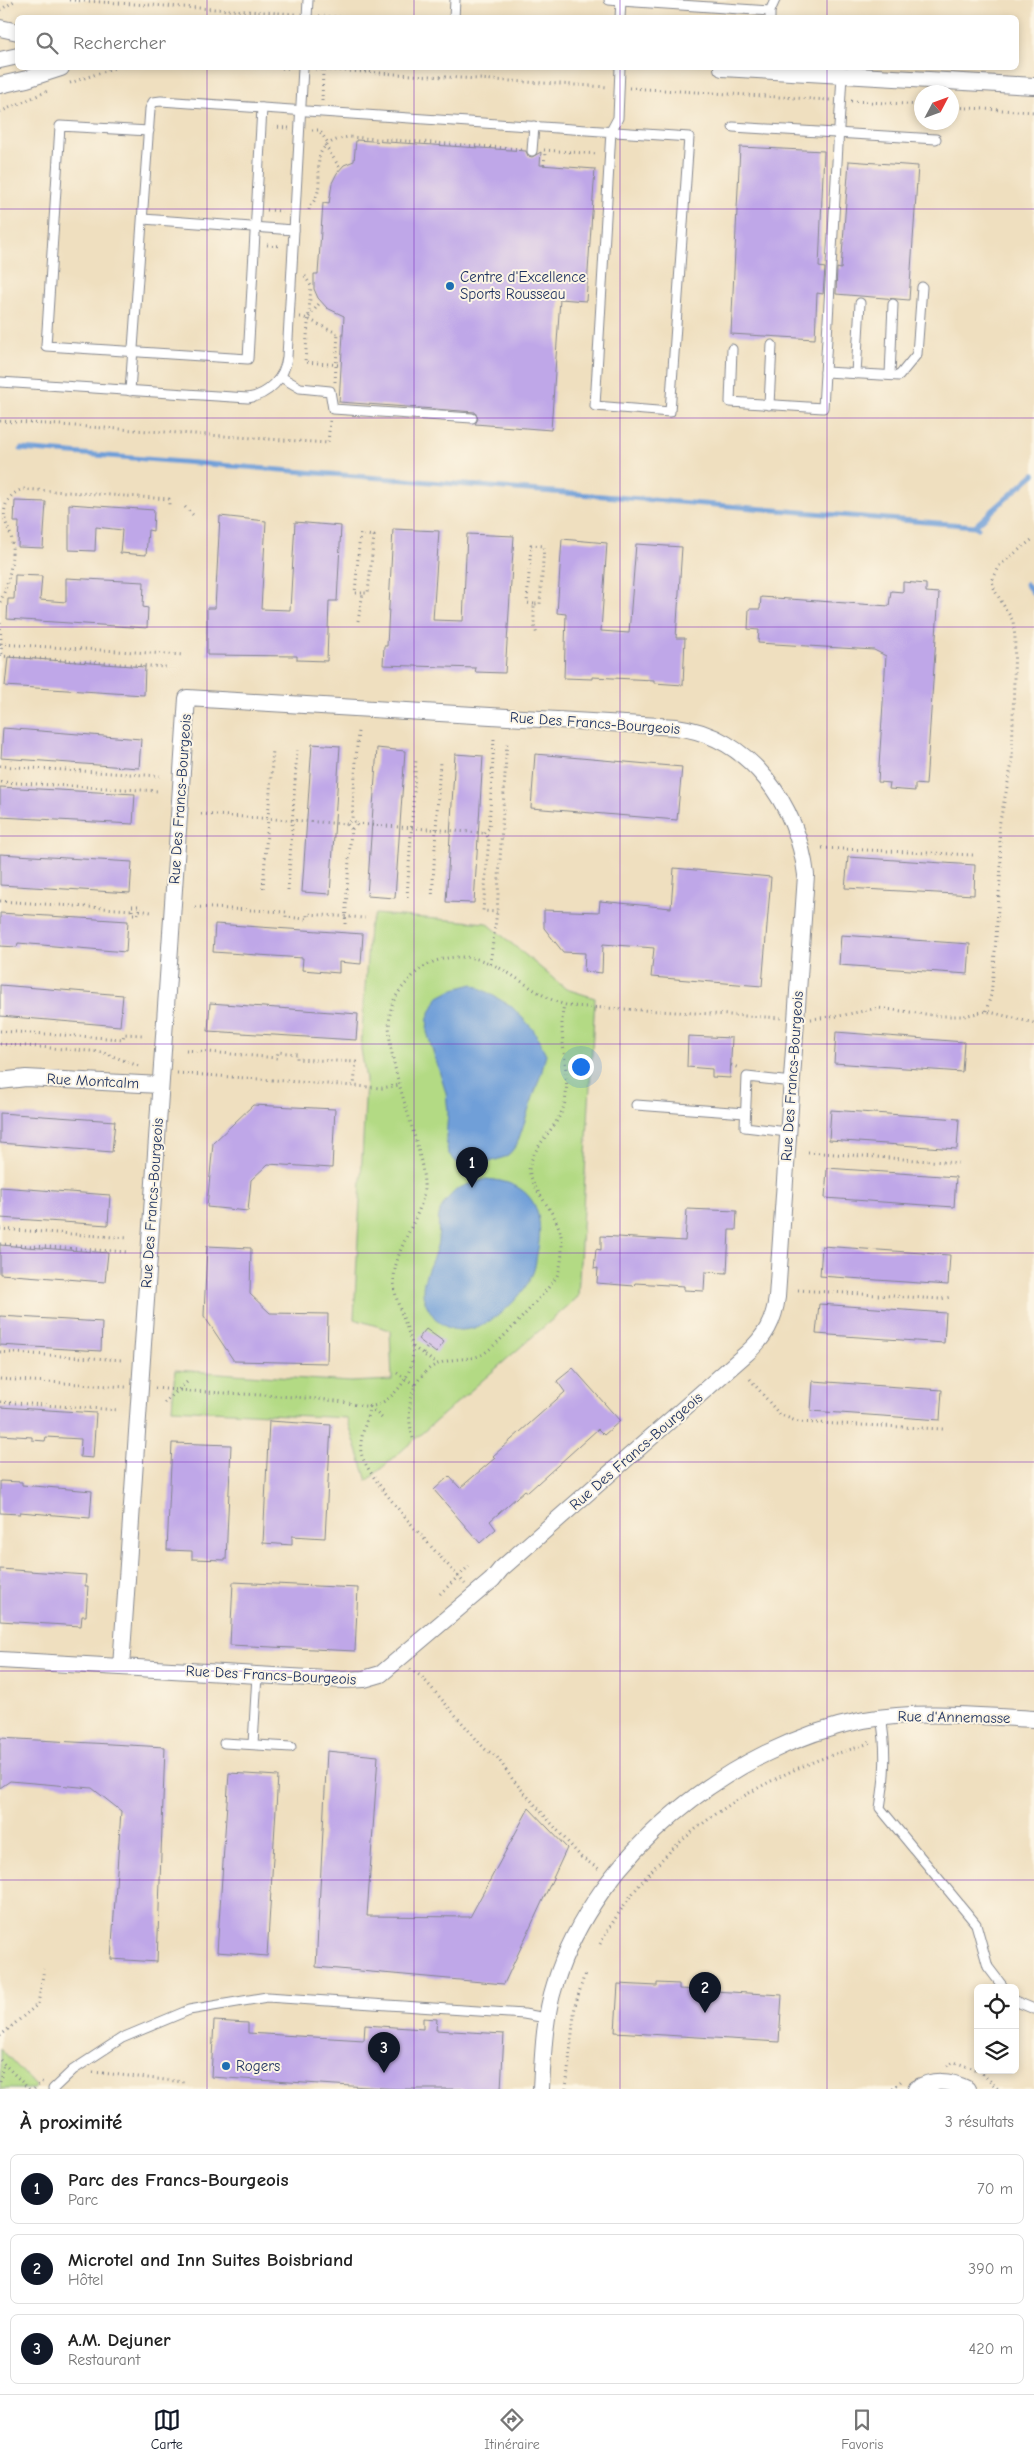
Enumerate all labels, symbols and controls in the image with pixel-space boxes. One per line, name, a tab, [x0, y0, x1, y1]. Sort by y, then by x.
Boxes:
search box	[15, 15, 1019, 70]
icon: search	[33, 29, 61, 57]
text: Rechercher	[73, 32, 166, 54]
north arrow	[914, 85, 959, 130]
place label: Centre d'Excellence Sports Rousseau	[460, 268, 587, 303]
marker: Centre d'Excellence Sports Rousseau	[444, 280, 456, 292]
street label: Rue Des Francs-Bourgeois	[509, 708, 681, 738]
street label: Rue Des Francs-Bourgeois	[165, 713, 195, 885]
street label: Rue Des Francs-Bourgeois	[777, 990, 807, 1162]
your location	[568, 1054, 594, 1080]
street label: Rue Montcalm	[46, 1070, 140, 1092]
street label: Rue Des Francs-Bourgeois	[137, 1117, 167, 1289]
pin: 1	[456, 1147, 488, 1188]
street label: Rue Des Francs-Bourgeois	[566, 1388, 706, 1514]
street label: Rue Des Francs-Bourgeois	[185, 1662, 357, 1688]
street label: Rue d'Annemasse	[897, 1707, 1011, 1727]
pin: 2	[689, 1972, 721, 2013]
map controls	[974, 1984, 1019, 2074]
button: locate	[974, 1984, 1019, 2029]
button: layers	[974, 2029, 1019, 2074]
pin: 3	[368, 2032, 400, 2073]
place label: Rogers	[236, 2057, 280, 2075]
marker: Rogers	[220, 2060, 232, 2072]
text: À proximité	[20, 2110, 122, 2134]
text: 3 résultats	[945, 2113, 1014, 2131]
text: Parc des Francs-Bourgeois	[68, 2169, 289, 2191]
text: 1	[34, 2180, 40, 2198]
text: 70 m	[977, 2180, 1013, 2198]
text: Parc	[68, 2191, 98, 2209]
text: Microtel and Inn Suites Boisbriand	[68, 2249, 353, 2271]
text: 2	[33, 2260, 41, 2278]
text: 390 m	[968, 2260, 1013, 2278]
text: Hôtel	[68, 2271, 104, 2289]
text: A.M. Dejuner	[68, 2329, 171, 2351]
text: 3	[33, 2340, 41, 2358]
text: 420 m	[969, 2340, 1013, 2358]
text: Restaurant	[68, 2351, 140, 2369]
tab: Carte	[151, 2406, 183, 2453]
tab: Itinéraire	[484, 2406, 540, 2453]
tab: Favoris	[841, 2406, 883, 2453]

